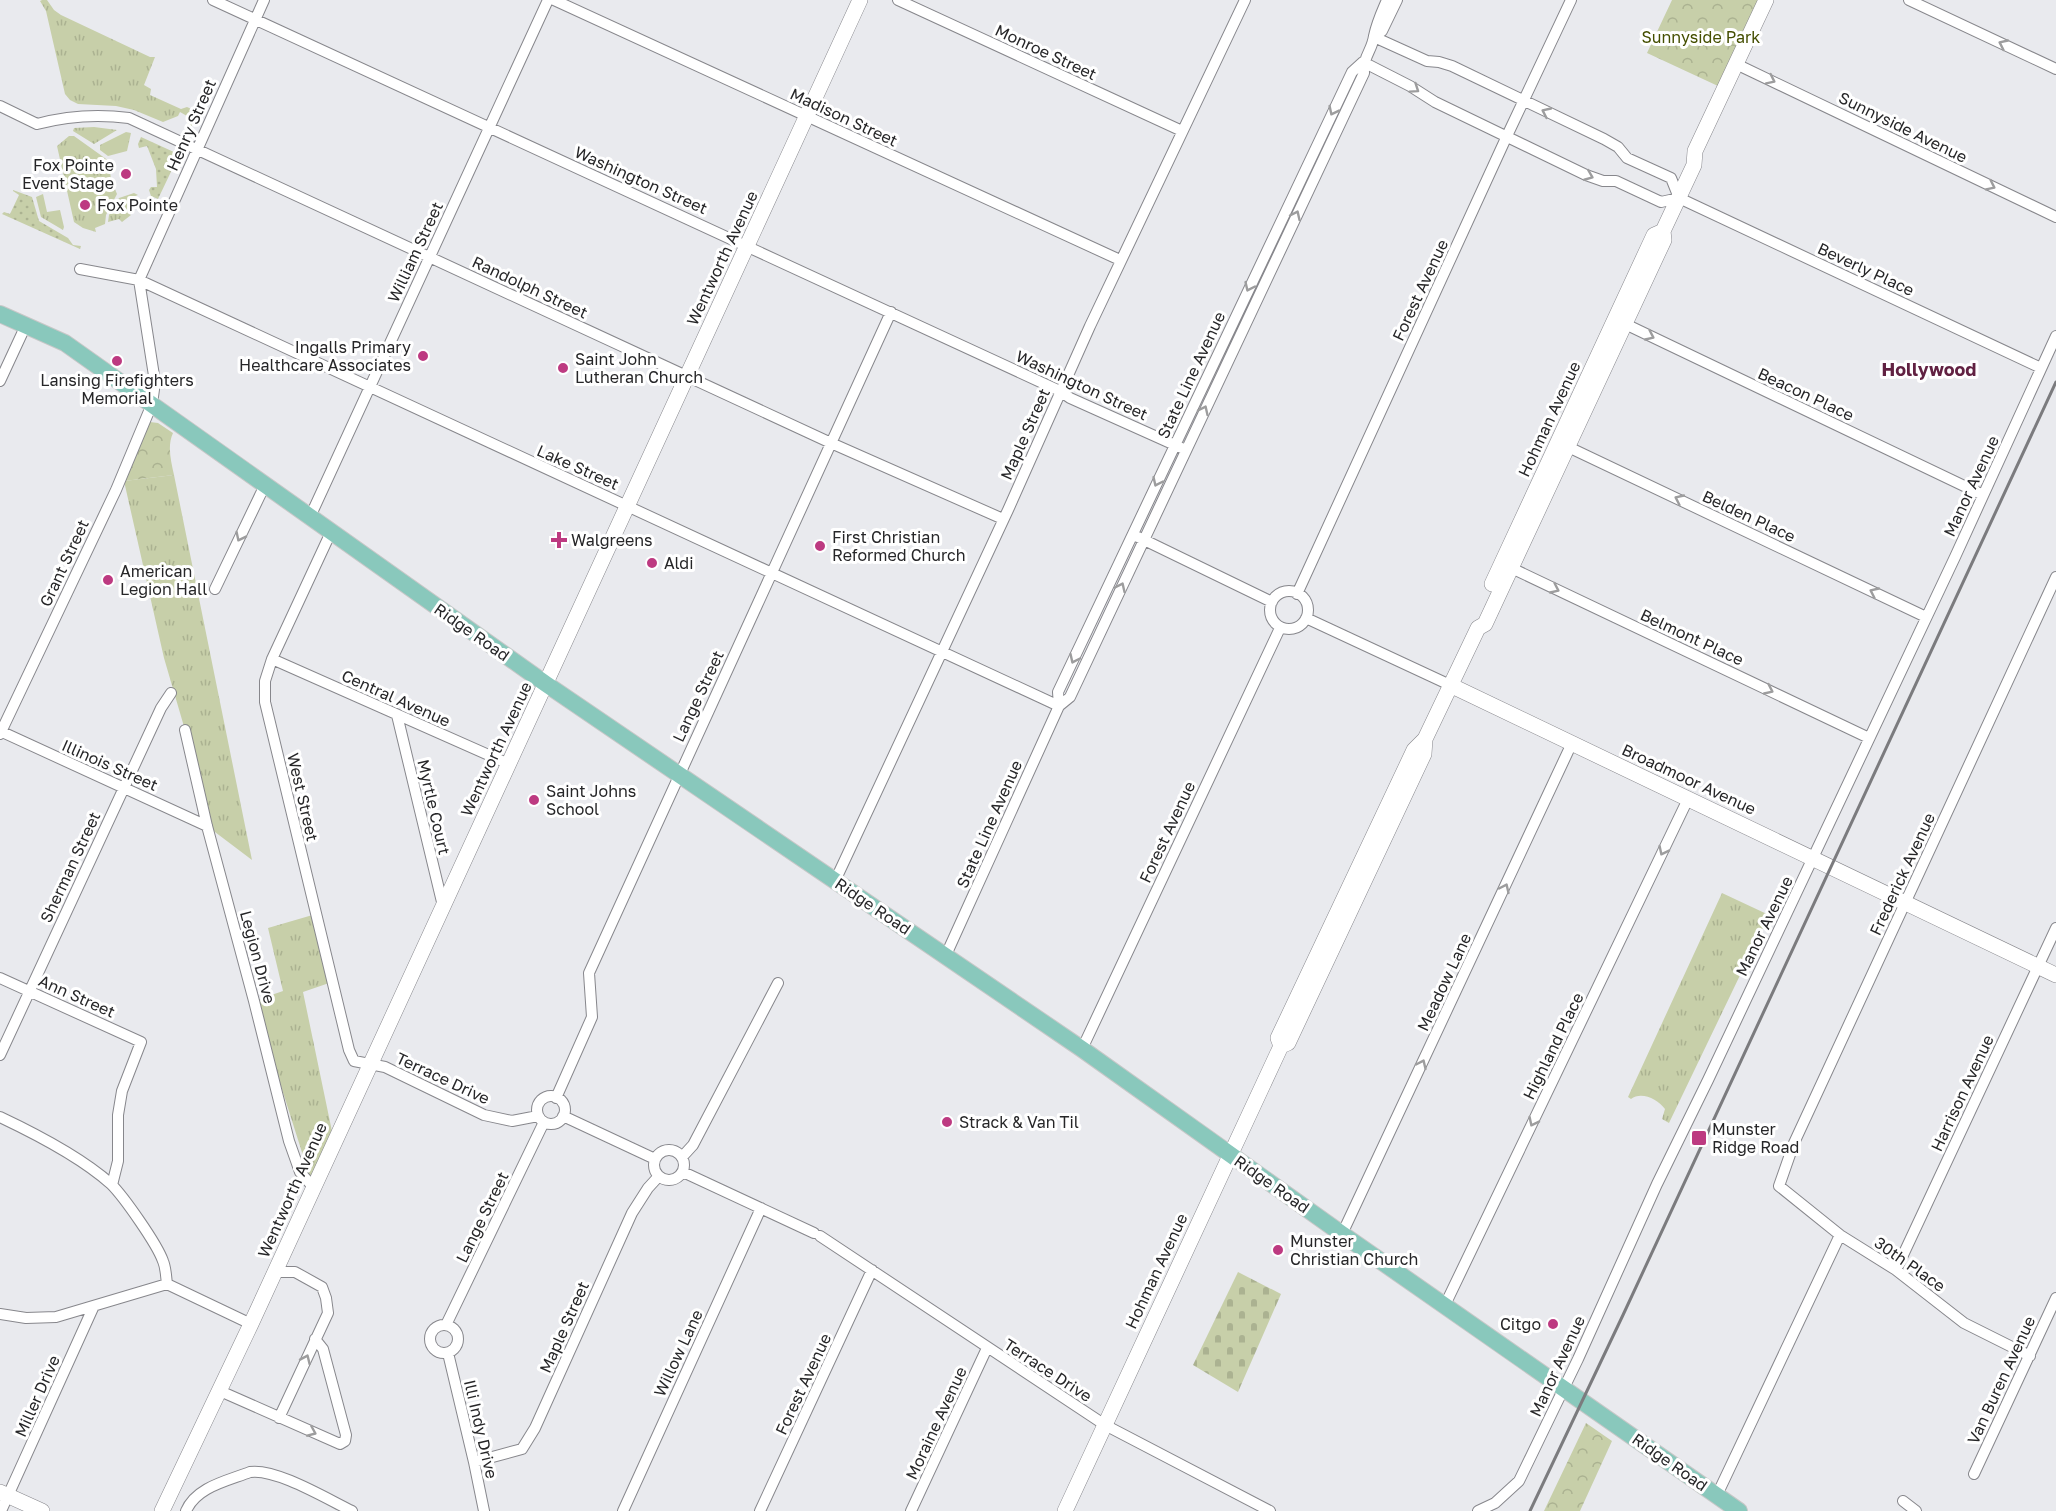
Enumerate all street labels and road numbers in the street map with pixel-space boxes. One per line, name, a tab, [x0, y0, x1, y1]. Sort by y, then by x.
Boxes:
street label: Monroe Street	[992, 20, 1100, 84]
street label: Henry Street	[162, 76, 220, 174]
street label: Madison Street	[787, 83, 901, 151]
street label: Sunnyside Avenue	[1835, 87, 1971, 167]
street label: Washington Street	[571, 142, 711, 218]
street label: Wentworth Avenue	[682, 188, 762, 328]
street label: William Street	[383, 198, 447, 306]
street label: Forest Avenue	[1388, 236, 1452, 344]
street label: Beverly Place	[1815, 238, 1917, 300]
street label: Randolph Street	[469, 251, 591, 323]
street label: State Line Avenue	[1153, 308, 1229, 442]
street label: Washington Street	[1013, 346, 1151, 424]
street label: Hohman Avenue	[1513, 358, 1585, 480]
street label: Beacon Place	[1755, 363, 1857, 425]
street label: Maple Street	[996, 385, 1054, 483]
street label: Manor Avenue	[1939, 432, 2003, 540]
street label: Lake Street	[534, 440, 622, 494]
street label: Belden Place	[1699, 486, 1799, 546]
street label: Grant Street	[35, 516, 93, 610]
street label: Ridge Road	[430, 599, 514, 665]
street label: Belmont Place	[1637, 604, 1747, 670]
street label: Lange Street	[668, 647, 728, 745]
street label: Central Avenue	[339, 665, 453, 731]
street label: Wentworth Avenue	[456, 679, 536, 819]
street label: Illinois Street	[59, 735, 161, 795]
street label: Broadmoor Avenue	[1619, 739, 1759, 819]
street label: West Street	[283, 751, 323, 843]
street label: Myrtle Court	[413, 757, 455, 857]
street label: State Line Avenue	[952, 757, 1026, 891]
street label: Forest Avenue	[1135, 778, 1199, 886]
street label: Sherman Street	[36, 808, 104, 926]
street label: Frederick Avenue	[1865, 810, 1939, 938]
street label: Ridge Road	[831, 873, 915, 939]
street label: Manor Avenue	[1731, 873, 1797, 979]
street label: Legion Drive	[236, 908, 280, 1006]
street label: Meadow Lane	[1413, 930, 1475, 1034]
street label: Ann Street	[36, 970, 118, 1022]
street label: Highland Place	[1518, 989, 1588, 1103]
street label: Harrison Avenue	[1926, 1032, 1998, 1154]
street label: Terrace Drive	[393, 1048, 493, 1108]
street label: Wentworth Avenue	[253, 1119, 331, 1261]
street label: Ridge Road	[1230, 1151, 1314, 1217]
street label: Lange Street	[451, 1168, 513, 1266]
street label: Hohman Avenue	[1120, 1210, 1192, 1332]
street label: 30th Place	[1871, 1232, 1949, 1296]
street label: Maple Street	[535, 1278, 593, 1376]
street label: Willow Lane	[649, 1306, 707, 1400]
street label: Manor Avenue	[1525, 1312, 1589, 1420]
street label: Van Buren Avenue	[1963, 1313, 2039, 1447]
street label: Forest Avenue	[771, 1330, 835, 1438]
street label: Terrace Drive	[1000, 1334, 1096, 1406]
street label: Miller Drive	[10, 1352, 64, 1440]
street label: Moraine Avenue	[901, 1363, 971, 1483]
street label: Illi Indy Drive	[460, 1378, 502, 1480]
street label: Ridge Road	[1628, 1429, 1712, 1495]

